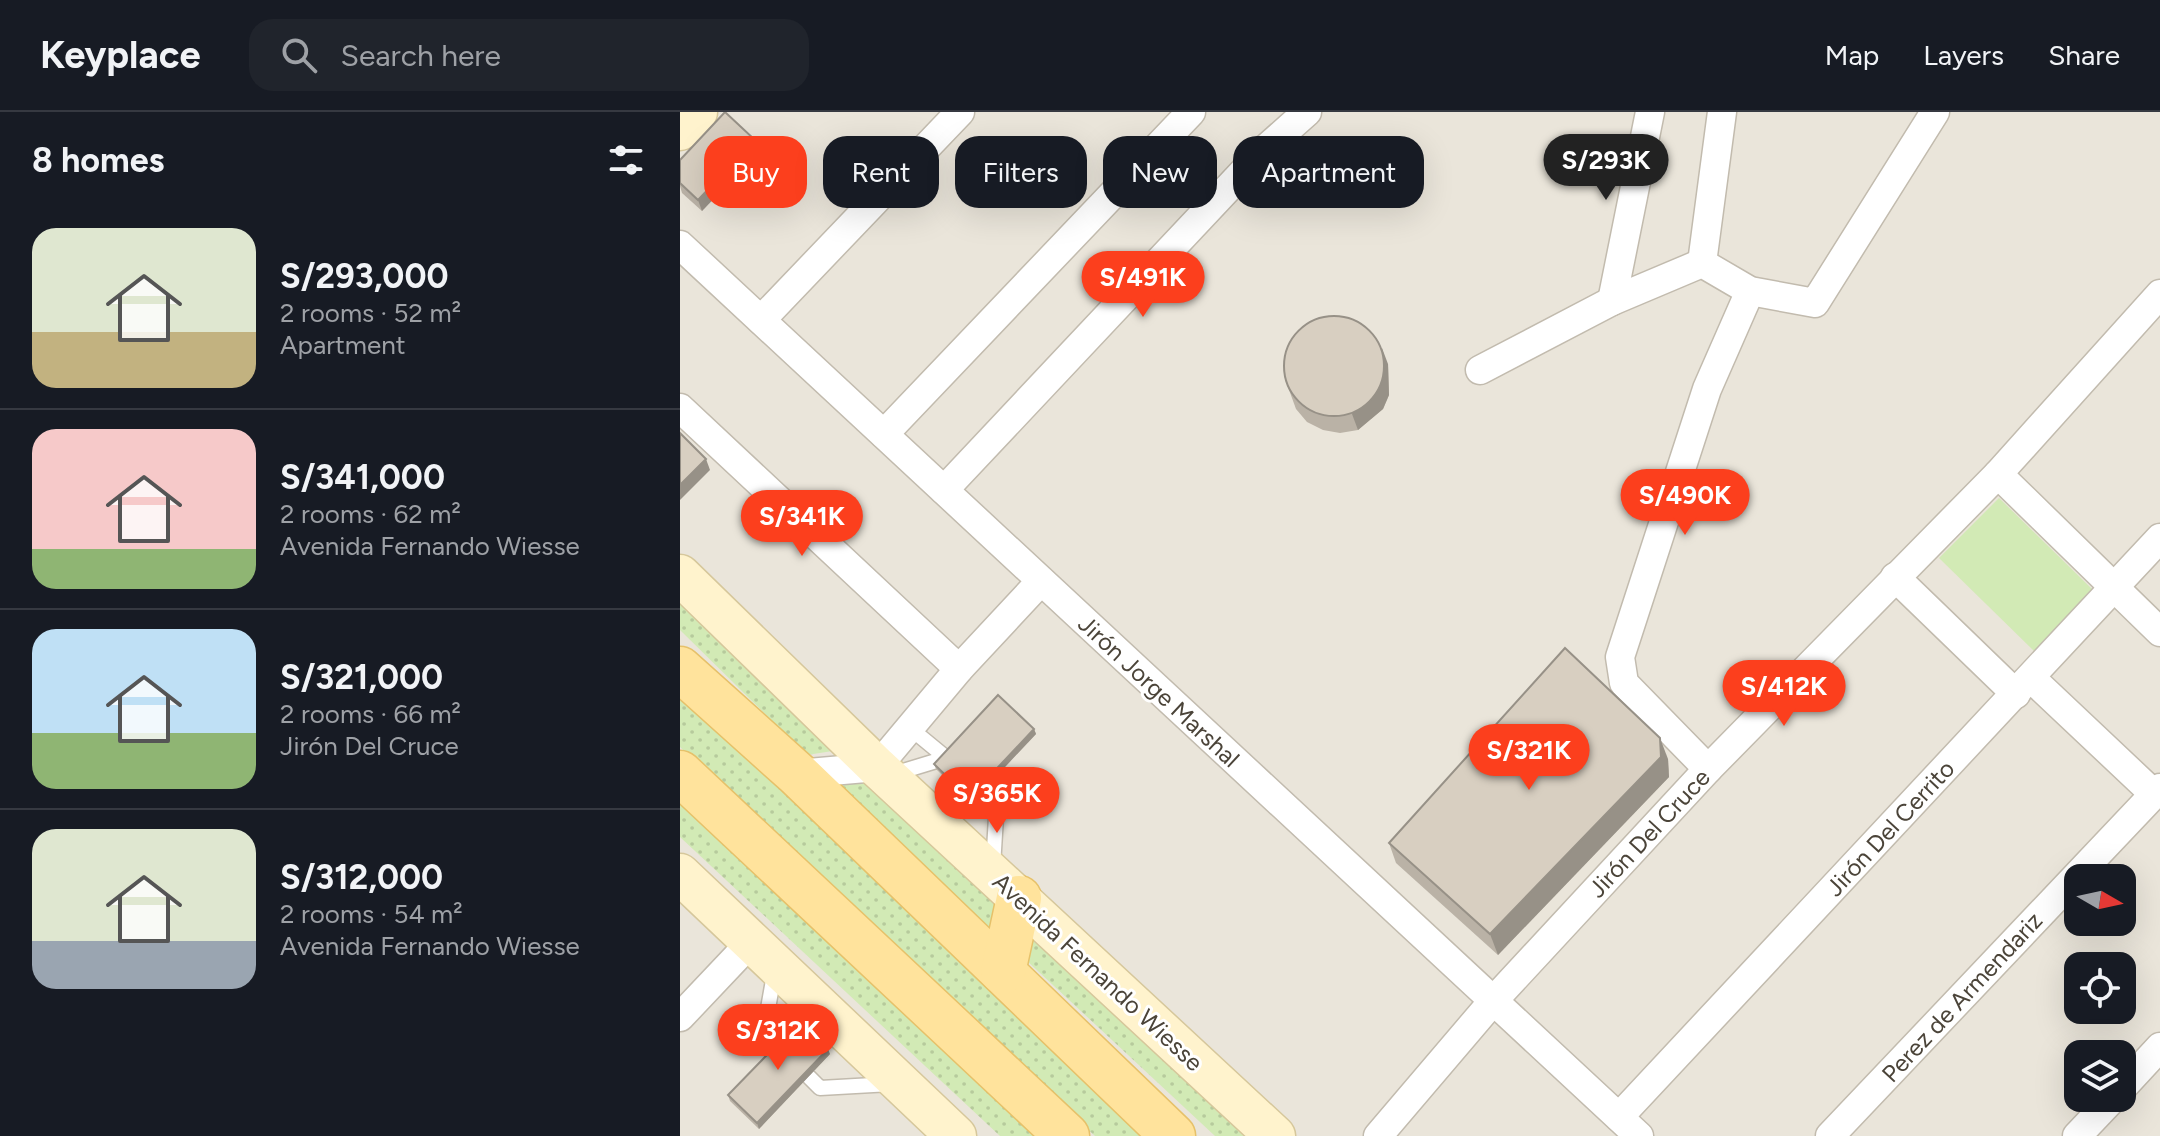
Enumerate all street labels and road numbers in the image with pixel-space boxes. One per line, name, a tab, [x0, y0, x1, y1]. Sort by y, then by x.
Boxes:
street label: Jirón Jorge Marshal	[1072, 609, 1246, 773]
street label: Jirón Del Cerrito	[1820, 754, 1960, 902]
street label: Jirón Del Cruce	[1582, 763, 1716, 903]
street label: Avenida Fernando Wiesse	[987, 867, 1209, 1077]
street label: Perez de Armendariz	[1876, 906, 2048, 1088]

